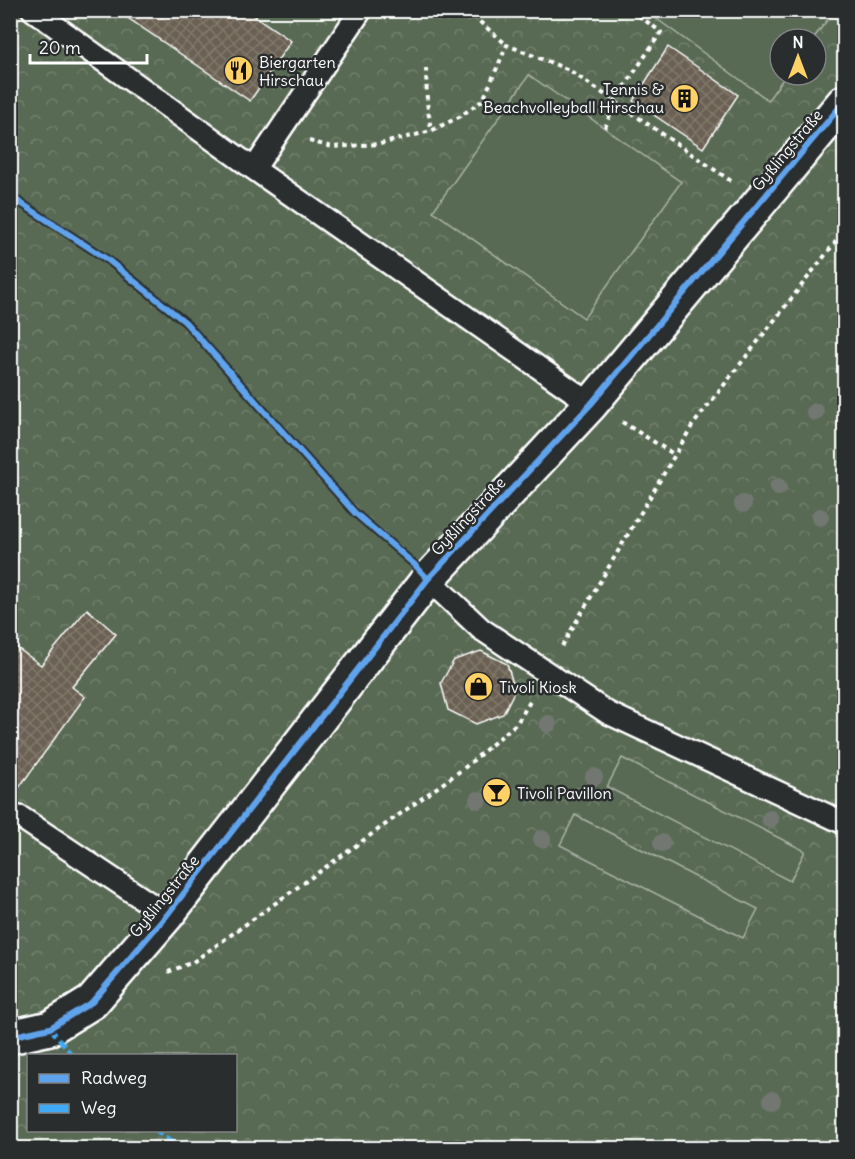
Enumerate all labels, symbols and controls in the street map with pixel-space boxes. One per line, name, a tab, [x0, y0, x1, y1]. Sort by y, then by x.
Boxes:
scale bar	[30, 27, 147, 65]
north arrow	[768, 27, 828, 87]
text: N	[792, 32, 804, 52]
text: 20 m	[39, 36, 81, 59]
place label: Biergarten Hirschau	[259, 52, 336, 90]
restaurant icon: Biergarten Hirschau	[222, 55, 254, 87]
place label: Tennis & Beachvolleyball Hirschau	[483, 79, 664, 117]
building icon: Tennis & Beachvolleyball Hirschau	[669, 82, 701, 114]
street label: Gyßlingstraße	[747, 105, 827, 195]
street label: Gyßlingstraße	[427, 473, 509, 559]
shop icon: Tivoli Kiosk	[462, 671, 494, 703]
place label: Tivoli Kiosk	[499, 677, 577, 697]
bar icon: Tivoli Pavillon	[480, 777, 512, 809]
place label: Tivoli Pavillon	[517, 783, 612, 803]
street label: Gyßlingstraße	[125, 851, 203, 941]
legend	[27, 1054, 237, 1132]
text: Radweg	[81, 1066, 147, 1089]
text: Weg	[81, 1096, 116, 1119]

